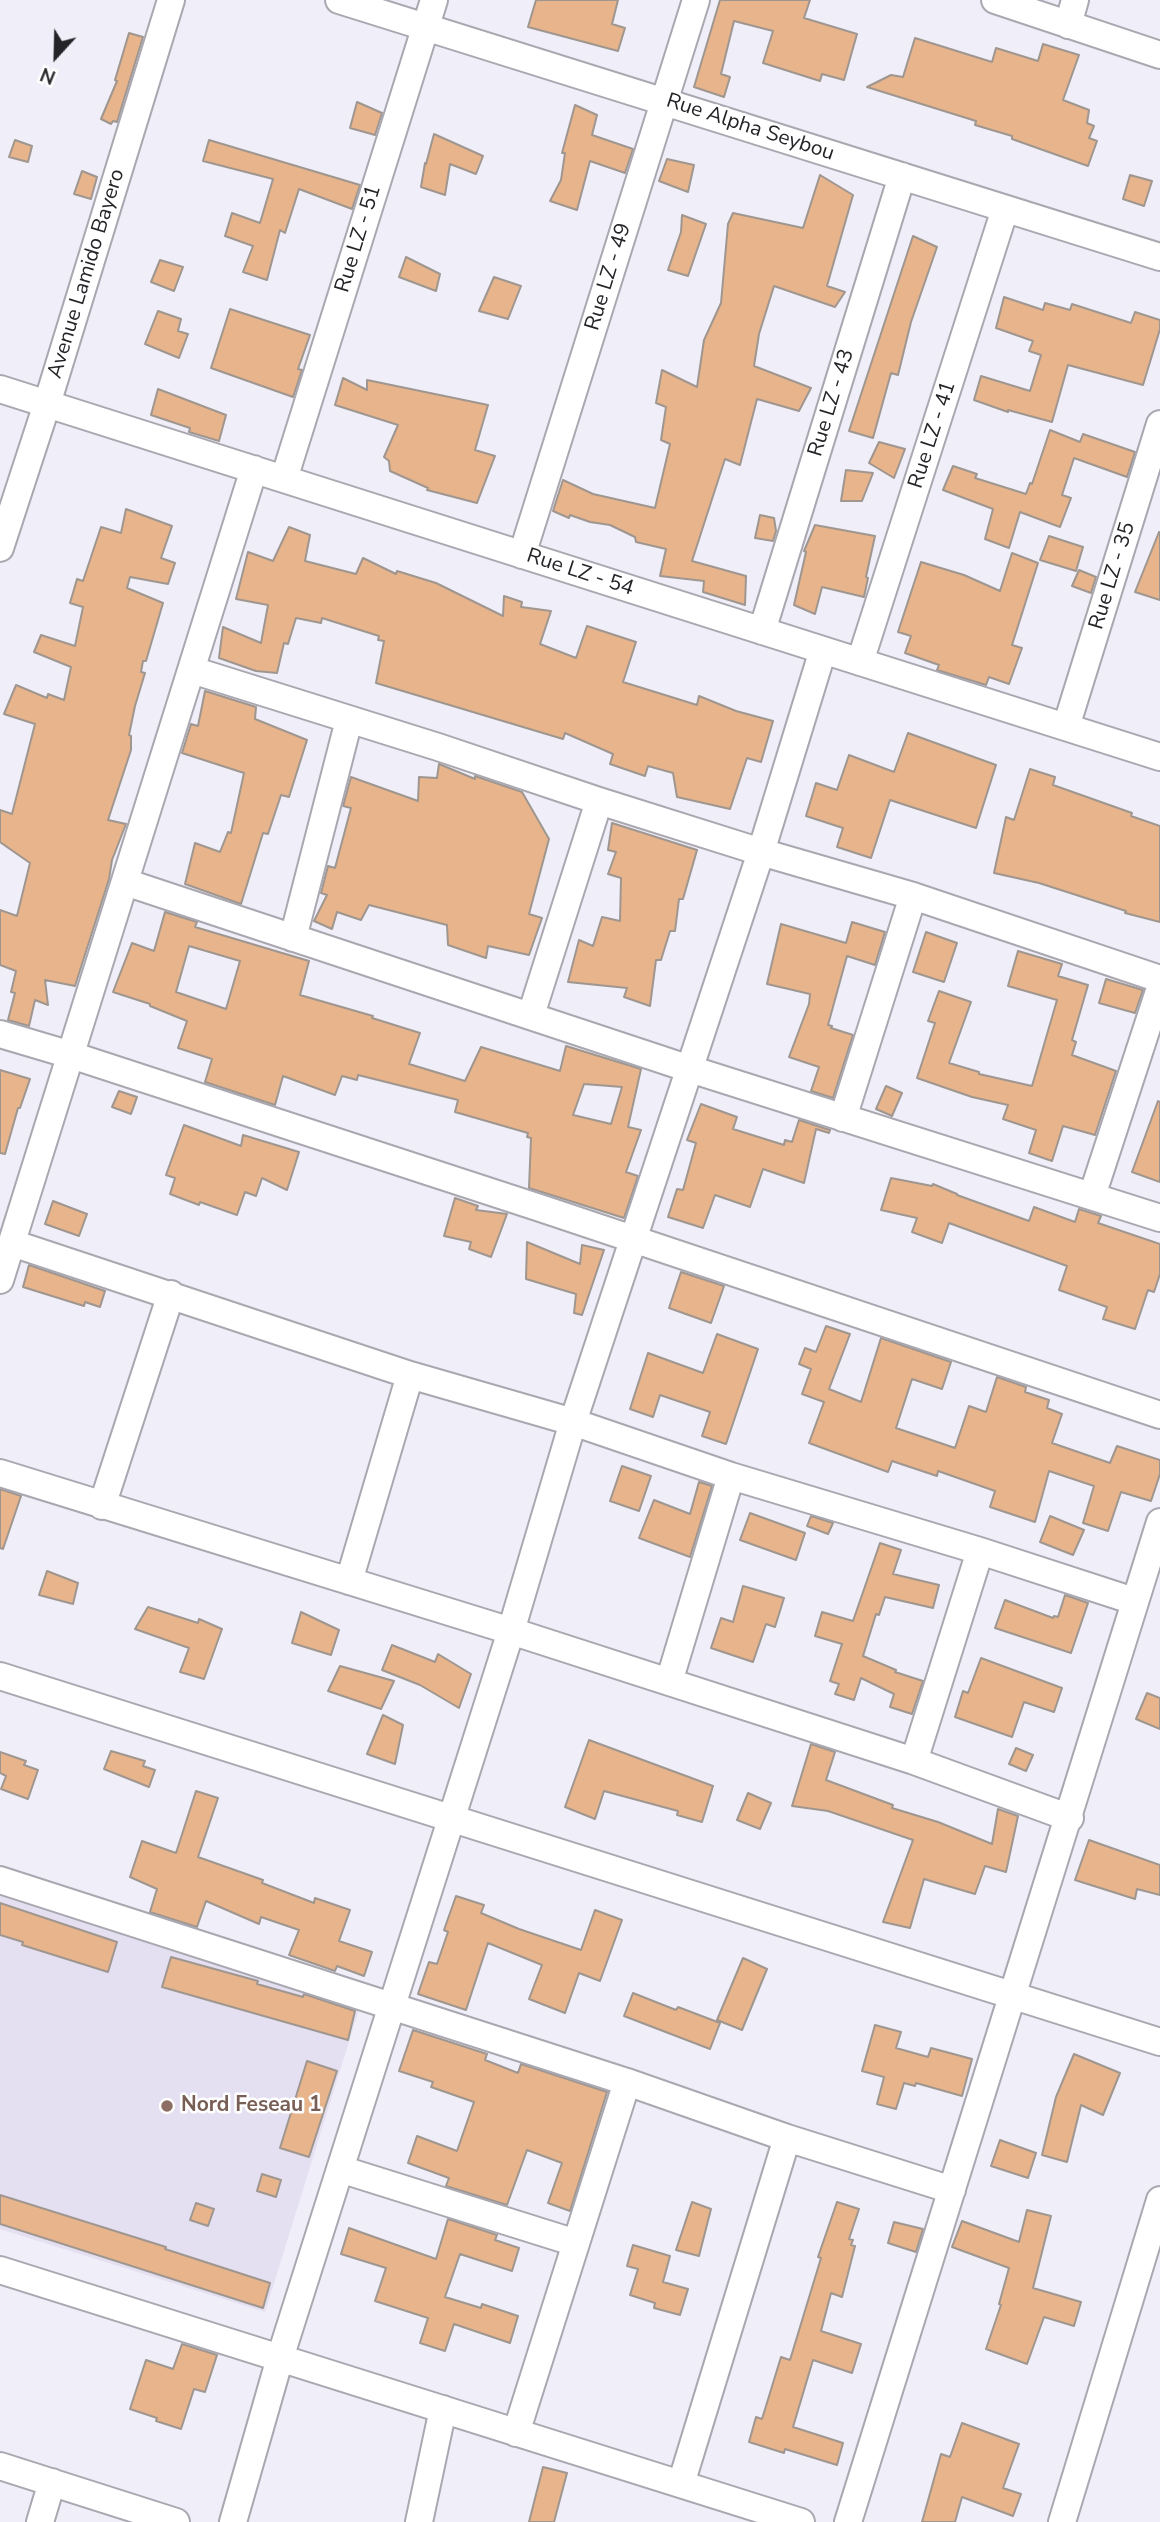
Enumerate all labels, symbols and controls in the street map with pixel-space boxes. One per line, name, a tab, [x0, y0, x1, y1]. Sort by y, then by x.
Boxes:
north arrow	[21, 21, 91, 91]
text: N	[37, 61, 60, 90]
street label: Rue Alpha Seybou	[663, 89, 837, 167]
street label: Avenue Lamido Bayero	[43, 166, 131, 382]
street label: Rue LZ - 51	[331, 182, 387, 296]
street label: Rue LZ - 49	[581, 220, 637, 334]
street label: Rue LZ - 43	[804, 346, 860, 460]
street label: Rue LZ - 41	[904, 378, 962, 492]
street label: Rue LZ - 35	[1085, 519, 1141, 633]
street label: Rue LZ - 54	[523, 544, 637, 602]
place label: Nord Feseau 1	[181, 2093, 321, 2119]
marker: Nord Feseau 1	[159, 2098, 175, 2114]

